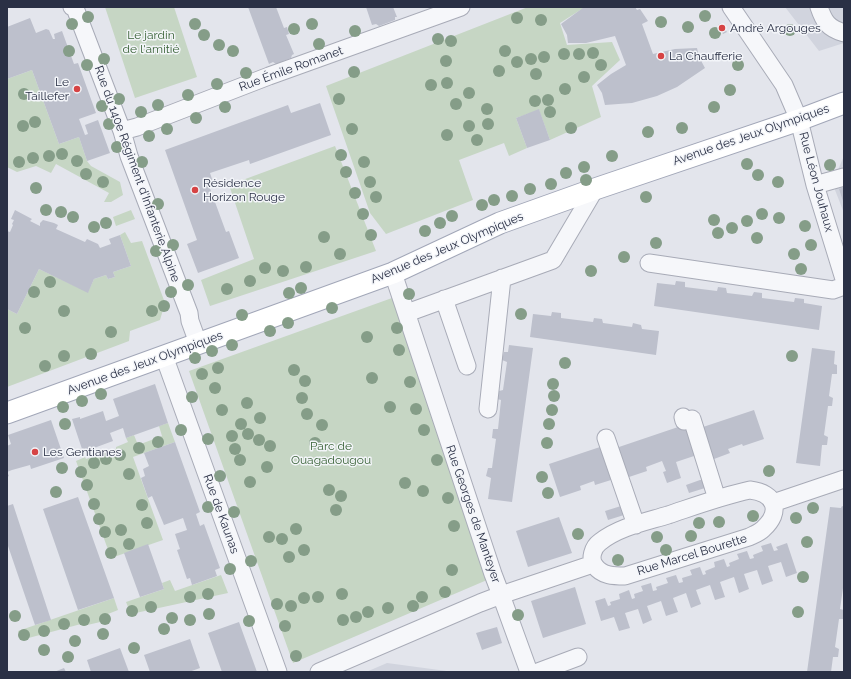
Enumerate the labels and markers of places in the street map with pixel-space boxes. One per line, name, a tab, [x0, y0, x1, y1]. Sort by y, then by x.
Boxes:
place label: André Argouges	[730, 21, 821, 35]
marker: André Argouges	[717, 23, 727, 33]
place label: La Chaufferie	[669, 49, 742, 63]
marker: La Chaufferie	[656, 51, 666, 61]
place label: Le Taillefer	[25, 75, 69, 103]
marker: Le Taillefer	[72, 84, 82, 94]
place label: Résidence Horizon Rouge	[203, 176, 285, 204]
marker: Résidence Horizon Rouge	[190, 185, 200, 195]
place label: Les Gentianes	[43, 445, 121, 459]
marker: Les Gentianes	[30, 447, 40, 457]

